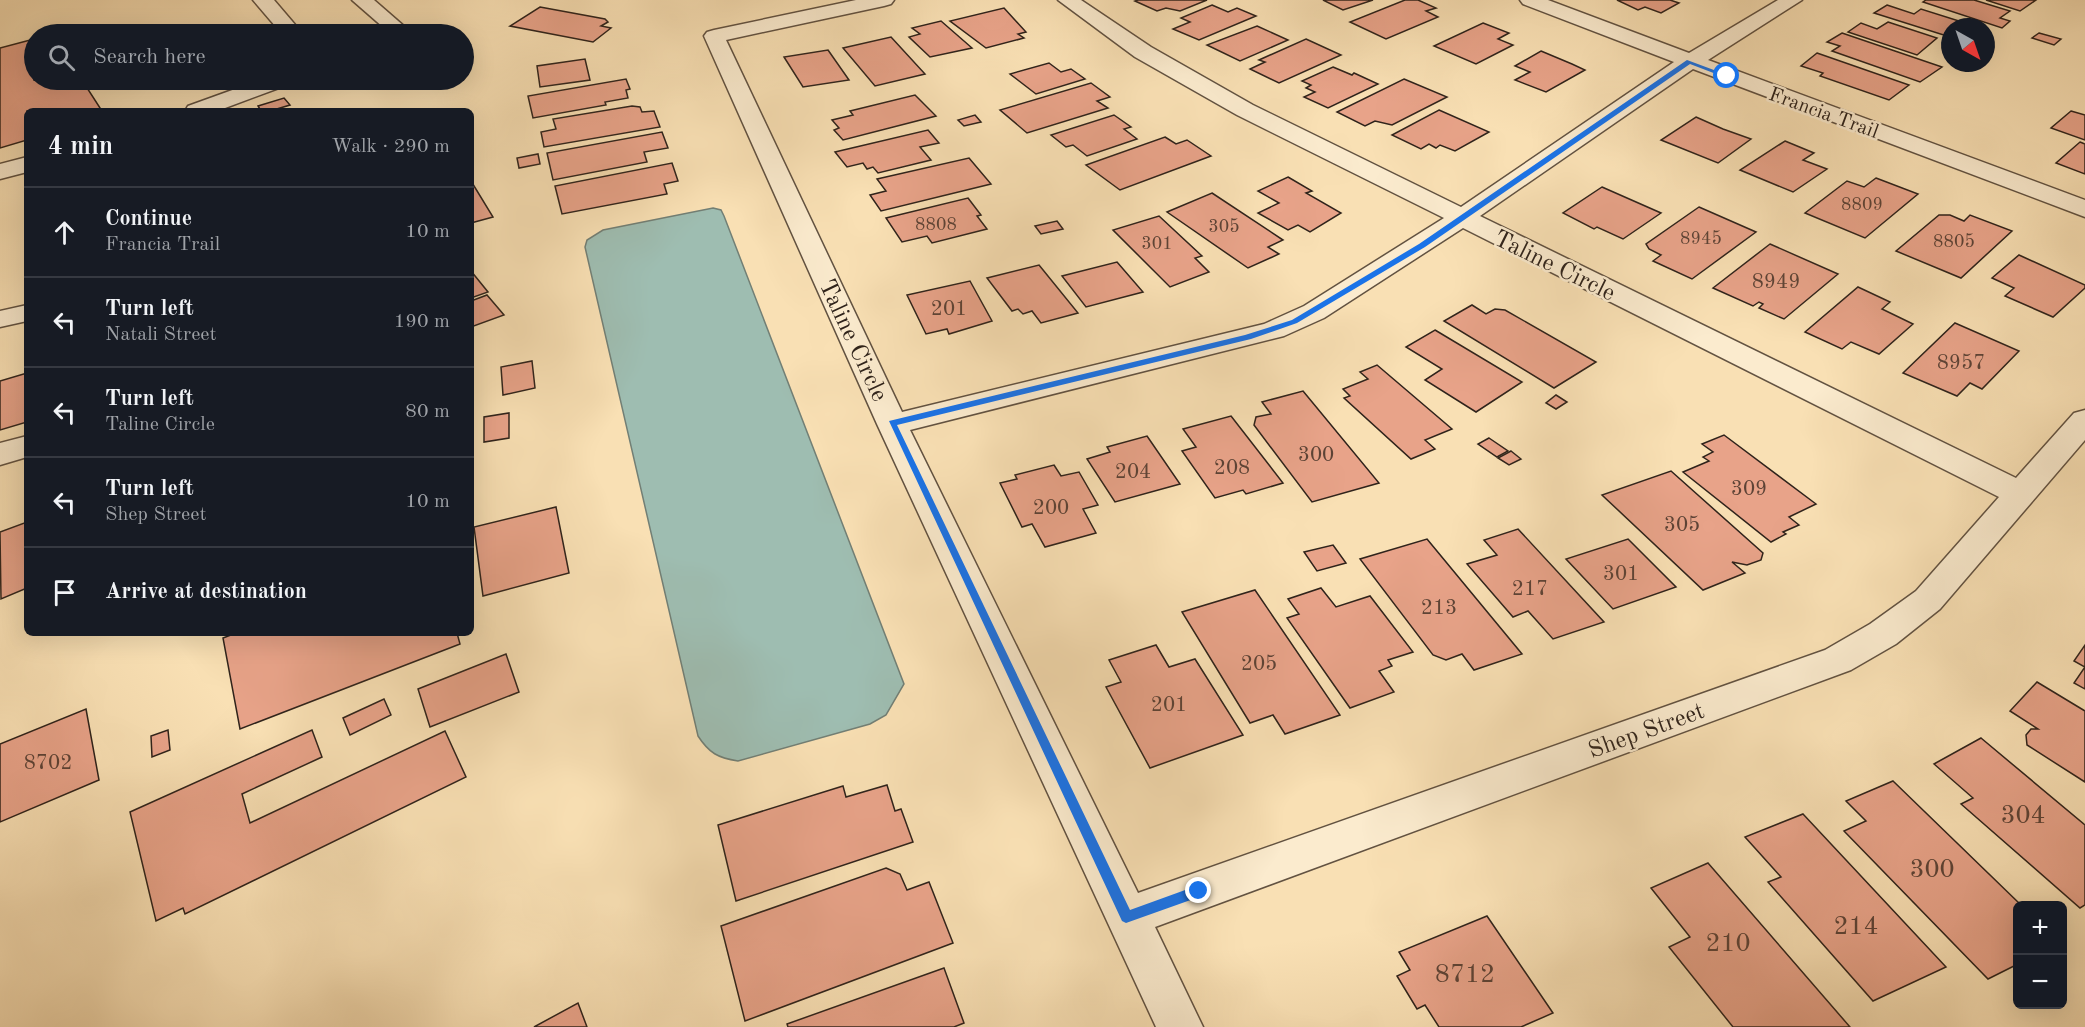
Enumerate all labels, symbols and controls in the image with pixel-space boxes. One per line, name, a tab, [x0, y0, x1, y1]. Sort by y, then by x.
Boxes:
north arrow	[1941, 18, 1995, 72]
search box	[24, 24, 474, 90]
icon: search	[45, 41, 78, 74]
text: Search here	[93, 46, 206, 68]
route start	[1713, 62, 1739, 88]
street label: Francia Trail	[1766, 85, 1881, 143]
text: 4 min	[48, 134, 113, 160]
text: Walk · 290 m	[331, 137, 450, 157]
house number: 8809	[1841, 196, 1883, 214]
text: Continue	[105, 208, 192, 230]
icon: ahead	[48, 216, 81, 249]
house number: 8808	[915, 216, 957, 234]
house number: 305	[1208, 218, 1240, 236]
text: 10 m	[405, 222, 450, 242]
street label: Taline Circle	[1490, 227, 1619, 306]
house number: 8945	[1680, 230, 1722, 248]
house number: 8805	[1933, 233, 1975, 251]
text: Francia Trail	[105, 235, 220, 255]
house number: 301	[1141, 235, 1173, 253]
house number: 8949	[1752, 272, 1800, 293]
street label: Taline Circle	[813, 276, 891, 406]
text: Turn left	[105, 298, 194, 320]
house number: 201	[931, 299, 967, 320]
icon: left	[48, 306, 81, 339]
text: 190 m	[394, 312, 450, 332]
text: Natali Street	[105, 325, 217, 345]
house number: 8957	[1937, 353, 1985, 374]
text: Turn left	[105, 388, 194, 410]
icon: left	[48, 396, 81, 429]
text: 80 m	[405, 402, 450, 422]
text: Taline Circle	[105, 415, 215, 435]
house number: 300	[1298, 445, 1334, 466]
house number: 208	[1214, 458, 1250, 479]
house number: 204	[1115, 462, 1151, 483]
text: Turn left	[105, 478, 194, 500]
house number: 309	[1731, 479, 1767, 500]
icon: left	[48, 486, 81, 519]
text: 10 m	[405, 492, 450, 512]
house number: 200	[1033, 498, 1069, 519]
text: Shep Street	[105, 505, 206, 525]
house number: 305	[1664, 515, 1700, 536]
house number: 301	[1603, 564, 1639, 585]
icon: arrive	[48, 576, 81, 609]
house number: 217	[1512, 579, 1548, 600]
text: Arrive at destination	[105, 581, 307, 603]
house number: 213	[1421, 598, 1457, 619]
house number: 205	[1241, 654, 1277, 675]
house number: 201	[1151, 695, 1187, 716]
street label: Shep Street	[1585, 700, 1708, 764]
house number: 8702	[24, 753, 72, 774]
house number: 304	[2000, 803, 2046, 829]
house number: 300	[1909, 857, 1955, 883]
route end	[1185, 877, 1211, 903]
map controls	[2013, 901, 2067, 1009]
button: +	[2013, 901, 2067, 955]
house number: 214	[1833, 914, 1879, 940]
house number: 210	[1705, 931, 1751, 957]
button: −	[2013, 955, 2067, 1009]
house number: 8712	[1435, 962, 1495, 988]

